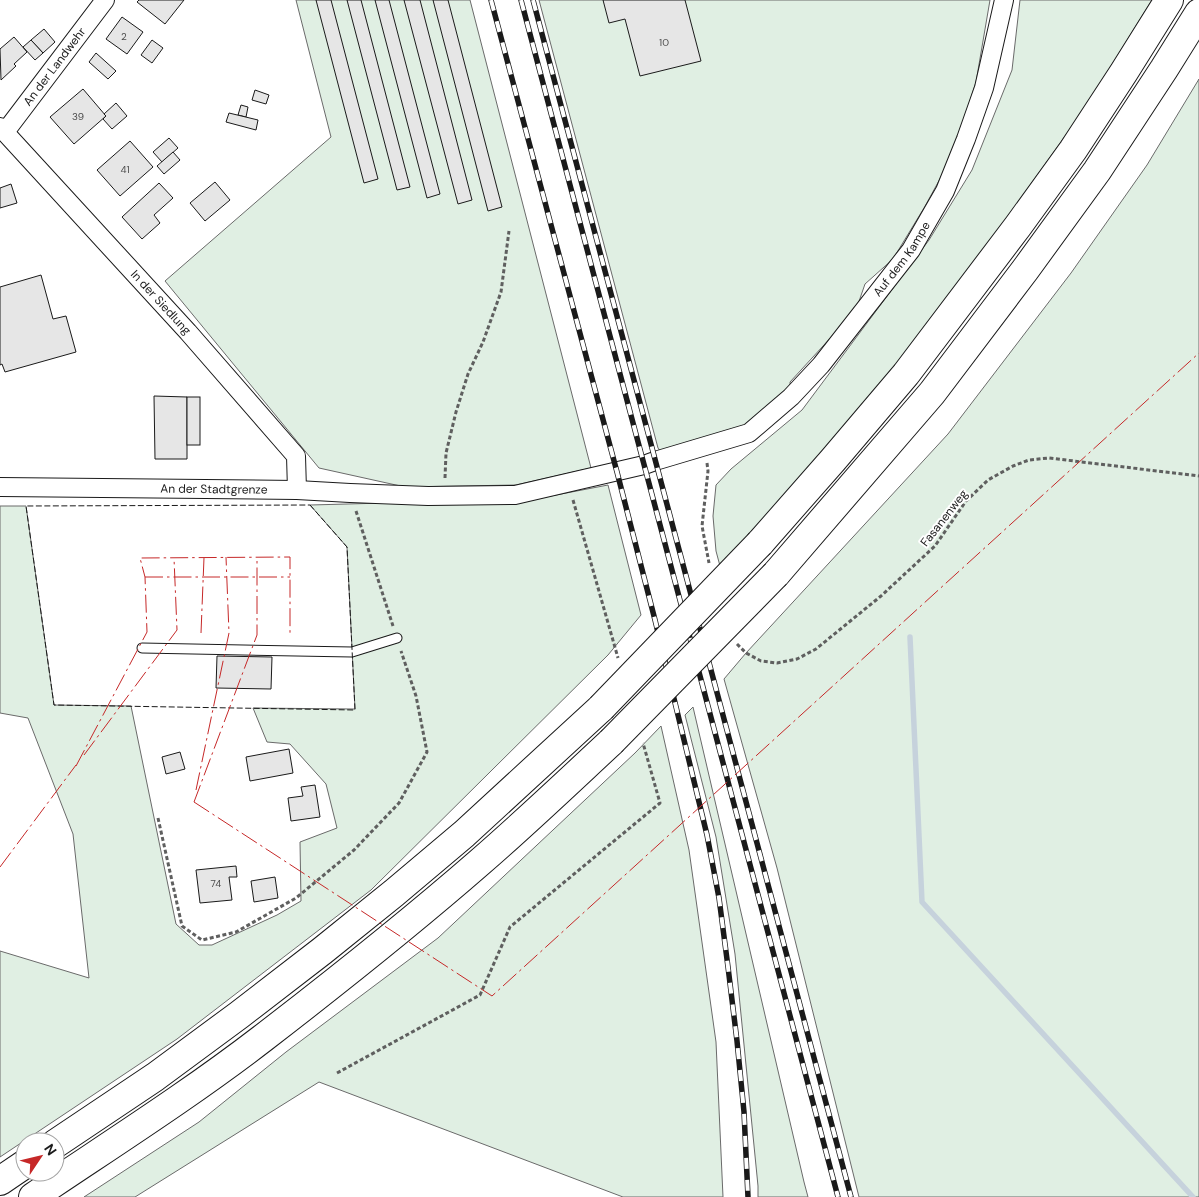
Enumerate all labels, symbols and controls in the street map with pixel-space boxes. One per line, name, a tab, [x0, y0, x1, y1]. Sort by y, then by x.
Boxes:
street label: An der Landwehr	[20, 24, 90, 109]
house number: 2	[121, 30, 127, 43]
house number: 10	[659, 36, 669, 49]
house number: 39	[72, 110, 84, 123]
house number: 41	[120, 163, 130, 176]
street label: Auf dem Kampe	[870, 218, 934, 300]
street label: In der Siedlung	[127, 267, 195, 338]
street label: An der Stadtgrenze	[160, 481, 268, 498]
street label: Fasanenweg	[917, 486, 971, 550]
house number: 74	[211, 877, 221, 890]
north arrow	[15, 1132, 65, 1182]
text: N	[40, 1140, 61, 1159]

